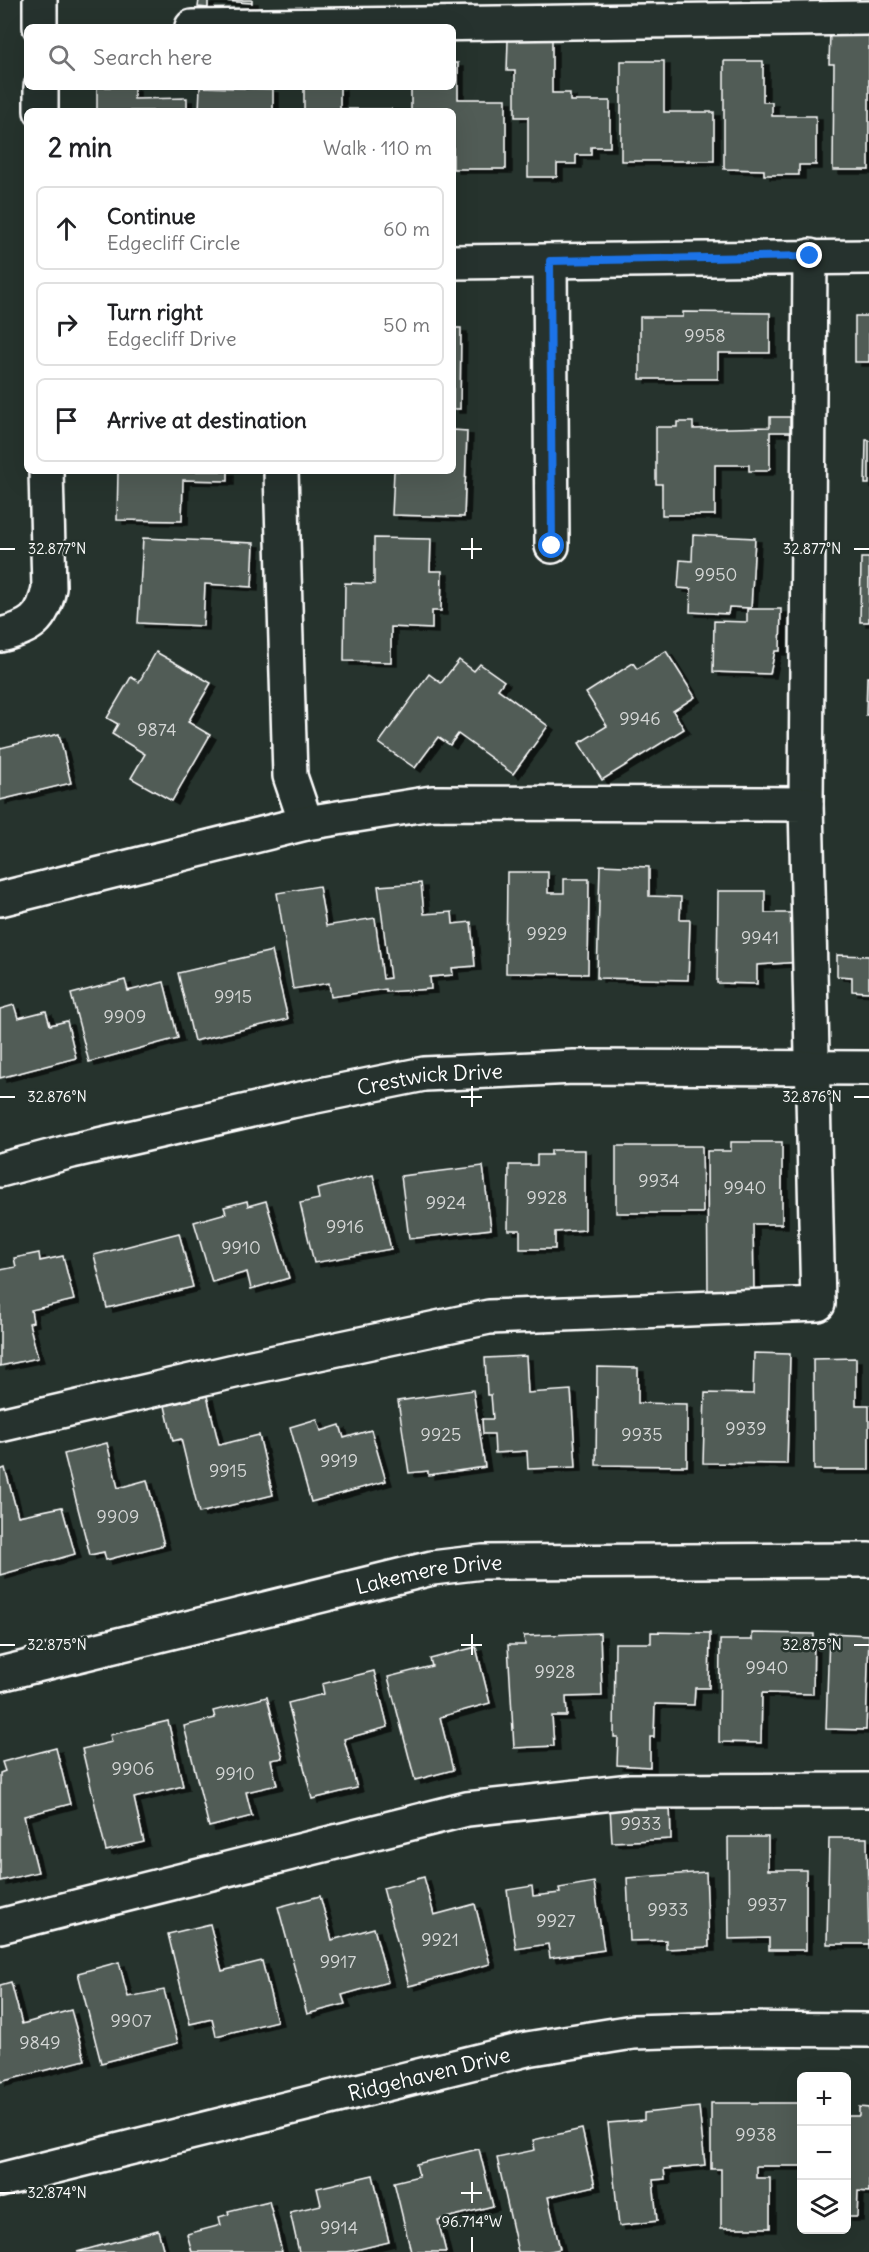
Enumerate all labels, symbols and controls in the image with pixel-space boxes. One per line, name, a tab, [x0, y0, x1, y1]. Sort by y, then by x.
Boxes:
search box	[24, 24, 456, 90]
icon: search	[45, 41, 78, 74]
text: Search here	[93, 43, 212, 71]
text: 2 min	[48, 131, 112, 164]
text: Walk · 110 m	[323, 135, 432, 160]
text: Continue	[107, 202, 196, 230]
icon: ahead	[50, 212, 83, 245]
text: 60 m	[383, 216, 430, 241]
text: Edgecliff Circle	[107, 230, 240, 255]
route end	[796, 242, 822, 268]
text: Turn right	[107, 298, 203, 326]
icon: right	[50, 308, 83, 341]
text: 50 m	[383, 312, 430, 337]
house number: 9958	[684, 324, 726, 347]
text: Edgecliff Drive	[107, 326, 236, 351]
icon: arrive	[50, 404, 83, 437]
text: Arrive at destination	[107, 406, 307, 434]
route start	[538, 532, 564, 558]
text: 32.877°N	[28, 539, 86, 558]
text: 32.877°N	[783, 539, 841, 558]
house number: 9950	[695, 563, 737, 586]
house number: 9946	[619, 707, 661, 730]
house number: 9874	[137, 718, 177, 741]
house number: 9929	[527, 922, 567, 945]
house number: 9941	[741, 926, 779, 949]
house number: 9915	[214, 985, 252, 1008]
house number: 9909	[104, 1005, 146, 1028]
street label: Crestwick Drive	[354, 1057, 503, 1101]
text: 32.876°N	[27, 1087, 87, 1106]
text: 32.876°N	[782, 1087, 842, 1106]
house number: 9934	[638, 1169, 680, 1192]
house number: 9940	[724, 1176, 766, 1199]
house number: 9928	[527, 1186, 567, 1209]
house number: 9924	[426, 1191, 466, 1214]
house number: 9916	[326, 1215, 364, 1238]
house number: 9910	[221, 1236, 261, 1259]
house number: 9939	[725, 1417, 767, 1440]
house number: 9925	[421, 1423, 461, 1446]
house number: 9935	[621, 1423, 663, 1446]
house number: 9919	[320, 1449, 358, 1472]
house number: 9915	[209, 1459, 247, 1482]
house number: 9909	[97, 1505, 139, 1528]
street label: Lakemere Drive	[353, 1548, 502, 1600]
text: 32.875°N	[27, 1635, 87, 1654]
text: 32.875°N	[782, 1635, 842, 1654]
house number: 9940	[746, 1656, 788, 1679]
house number: 9928	[535, 1660, 575, 1683]
house number: 9906	[112, 1757, 154, 1780]
house number: 9910	[215, 1762, 255, 1785]
house number: 9933	[620, 1812, 662, 1835]
house number: 9937	[747, 1893, 787, 1916]
house number: 9933	[647, 1898, 689, 1921]
house number: 9927	[536, 1909, 576, 1932]
house number: 9921	[421, 1928, 459, 1951]
house number: 9917	[320, 1950, 357, 1973]
house number: 9907	[110, 2009, 152, 2032]
house number: 9849	[19, 2031, 61, 2054]
street label: Ridgehaven Drive	[345, 2040, 513, 2106]
map controls	[797, 2072, 851, 2234]
button: +	[797, 2072, 851, 2126]
house number: 9938	[735, 2123, 777, 2146]
button: −	[797, 2126, 851, 2180]
button: layers	[797, 2180, 851, 2234]
text: 32.874°N	[27, 2183, 87, 2202]
text: 96.714°W	[441, 2212, 503, 2231]
house number: 9914	[320, 2216, 358, 2239]

